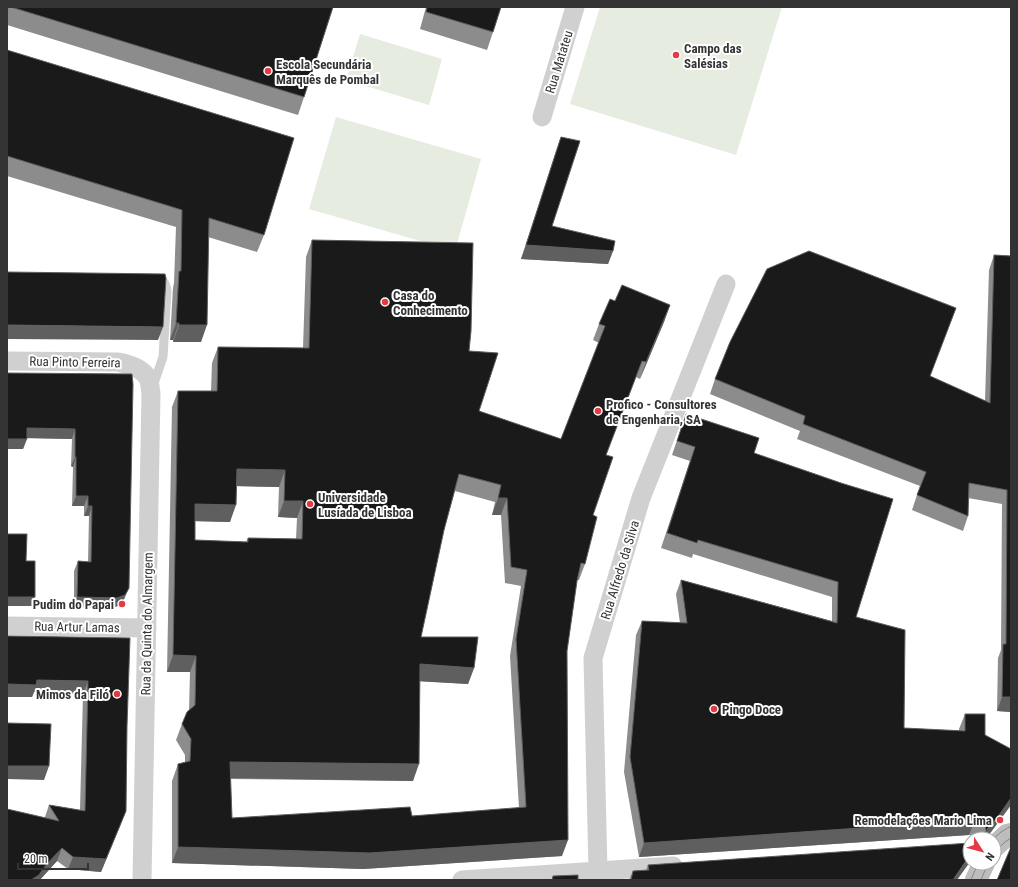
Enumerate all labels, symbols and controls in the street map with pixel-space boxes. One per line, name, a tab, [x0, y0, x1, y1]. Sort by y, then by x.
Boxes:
street label: Rua Matateu	[542, 29, 576, 95]
place label: Campo das Salésias	[684, 41, 742, 71]
marker: Campo das Salésias	[671, 50, 681, 60]
place label: Escola Secundária Marquês de Pombal	[276, 57, 379, 87]
marker: Escola Secundária Marquês de Pombal	[263, 66, 273, 76]
place label: Casa do Conhecimento	[393, 288, 468, 318]
marker: Casa do Conhecimento	[380, 297, 390, 307]
street label: Rua Pinto Ferreira	[29, 354, 121, 370]
place label: Profico - Consultores de Engenharia, SA	[606, 397, 717, 427]
marker: Profico - Consultores de Engenharia, SA	[593, 406, 603, 416]
place label: Universidade Lusíada de Lisboa	[318, 490, 412, 520]
marker: Universidade Lusíada de Lisboa	[305, 499, 315, 509]
street label: Rua Alfredo da Silva	[598, 519, 642, 621]
street label: Rua da Quinta do Almargem	[138, 552, 156, 696]
place label: Pudim do Papai	[33, 597, 114, 612]
marker: Pudim do Papai	[117, 599, 127, 609]
street label: Rua Artur Lamas	[34, 619, 120, 635]
place label: Mimos da Filó	[36, 687, 110, 702]
marker: Mimos da Filó	[112, 689, 122, 699]
place label: Pingo Doce	[722, 702, 781, 717]
marker: Pingo Doce	[709, 704, 719, 714]
place label: Remodelações Mario Lima	[855, 813, 992, 828]
marker: Remodelações Mario Lima	[995, 815, 1005, 825]
north arrow	[962, 831, 1002, 871]
scale bar	[18, 845, 88, 871]
text: N	[982, 850, 997, 863]
text: 20 m	[24, 852, 48, 866]

